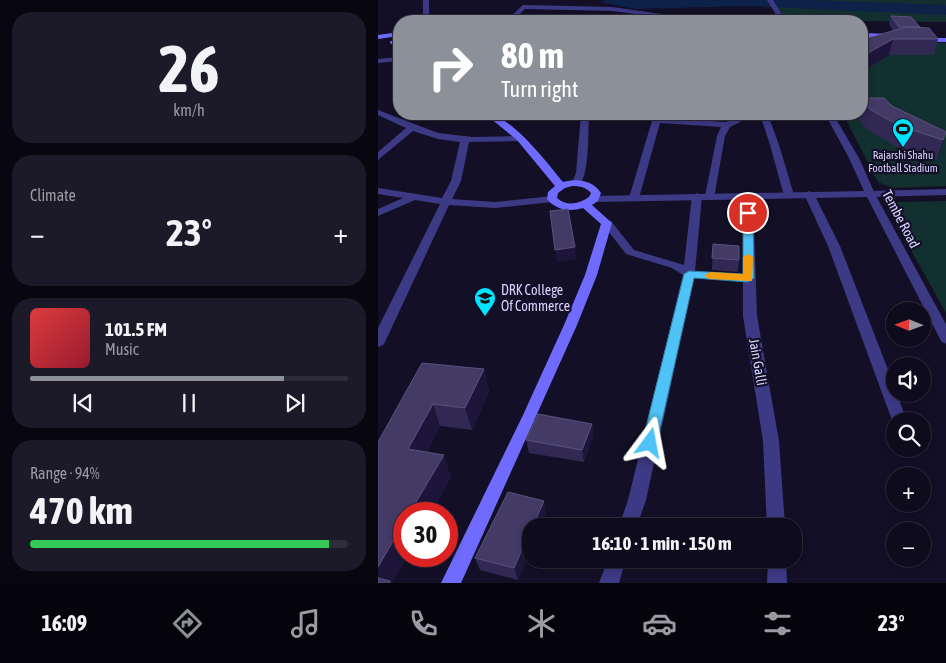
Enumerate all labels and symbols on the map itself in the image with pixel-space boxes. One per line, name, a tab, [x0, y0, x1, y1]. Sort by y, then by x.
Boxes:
sports icon: Rajarshi Shahu Football Stadium	[891, 117, 915, 148]
place label: Rajarshi Shahu Football Stadium	[868, 149, 938, 174]
street label: Tembe Road	[879, 187, 923, 251]
pin	[727, 192, 769, 234]
place label: DRK College Of Commerce	[501, 282, 570, 314]
school or university icon: DRK College Of Commerce	[473, 286, 497, 317]
north arrow	[886, 302, 930, 348]
street label: Jain Galli	[746, 337, 770, 387]
position arrow	[623, 416, 675, 468]
speed limit sign: 30	[393, 502, 458, 567]

